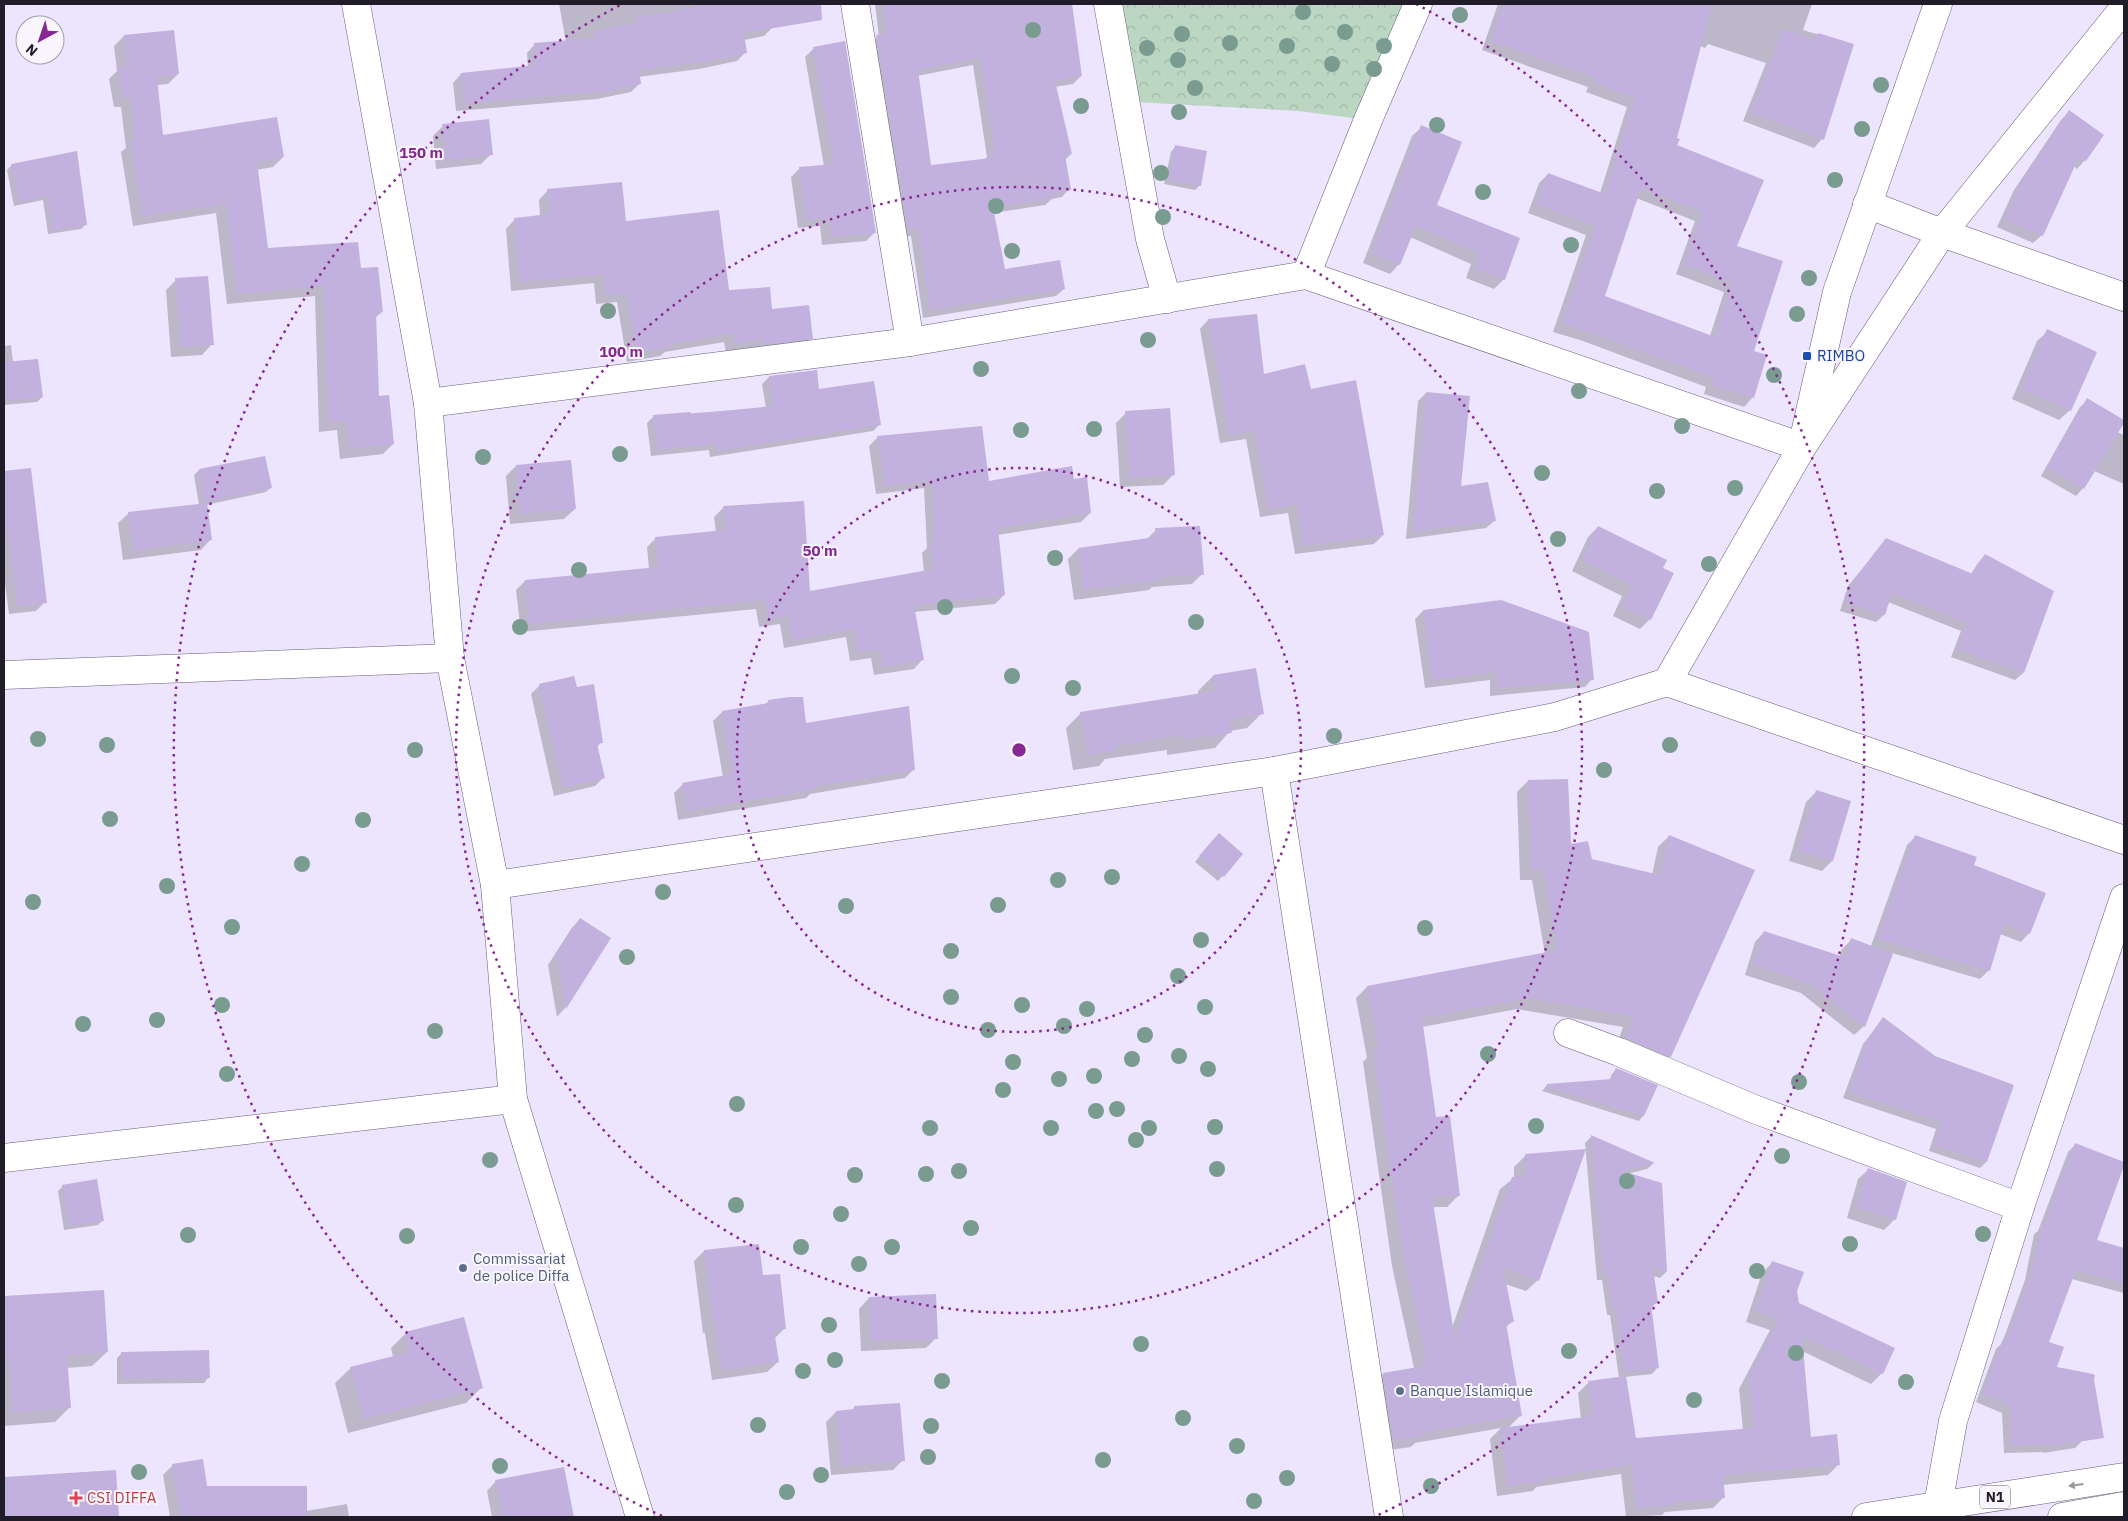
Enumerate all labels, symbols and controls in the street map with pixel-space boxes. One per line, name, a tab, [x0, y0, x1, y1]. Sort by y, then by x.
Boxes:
north arrow	[15, 15, 65, 65]
text: N	[22, 40, 41, 60]
text: 150 m	[399, 143, 443, 162]
text: 100 m	[599, 342, 643, 361]
place label: RIMBO	[1817, 346, 1865, 365]
marker: RIMBO	[1801, 350, 1813, 362]
text: 50 m	[803, 541, 837, 560]
centre of rings	[1010, 741, 1028, 759]
place label: Commissariat de police Diffa	[473, 1249, 569, 1285]
marker: Commissariat de police Diffa	[457, 1262, 469, 1274]
place label: Banque Islamique	[1410, 1381, 1533, 1400]
marker: Banque Islamique	[1394, 1385, 1406, 1397]
one-way arrow	[2068, 1481, 2084, 1489]
road number: N1	[1980, 1485, 2010, 1508]
place label: CSI DIFFA	[87, 1488, 157, 1507]
marker: CSI DIFFA	[69, 1491, 83, 1505]

